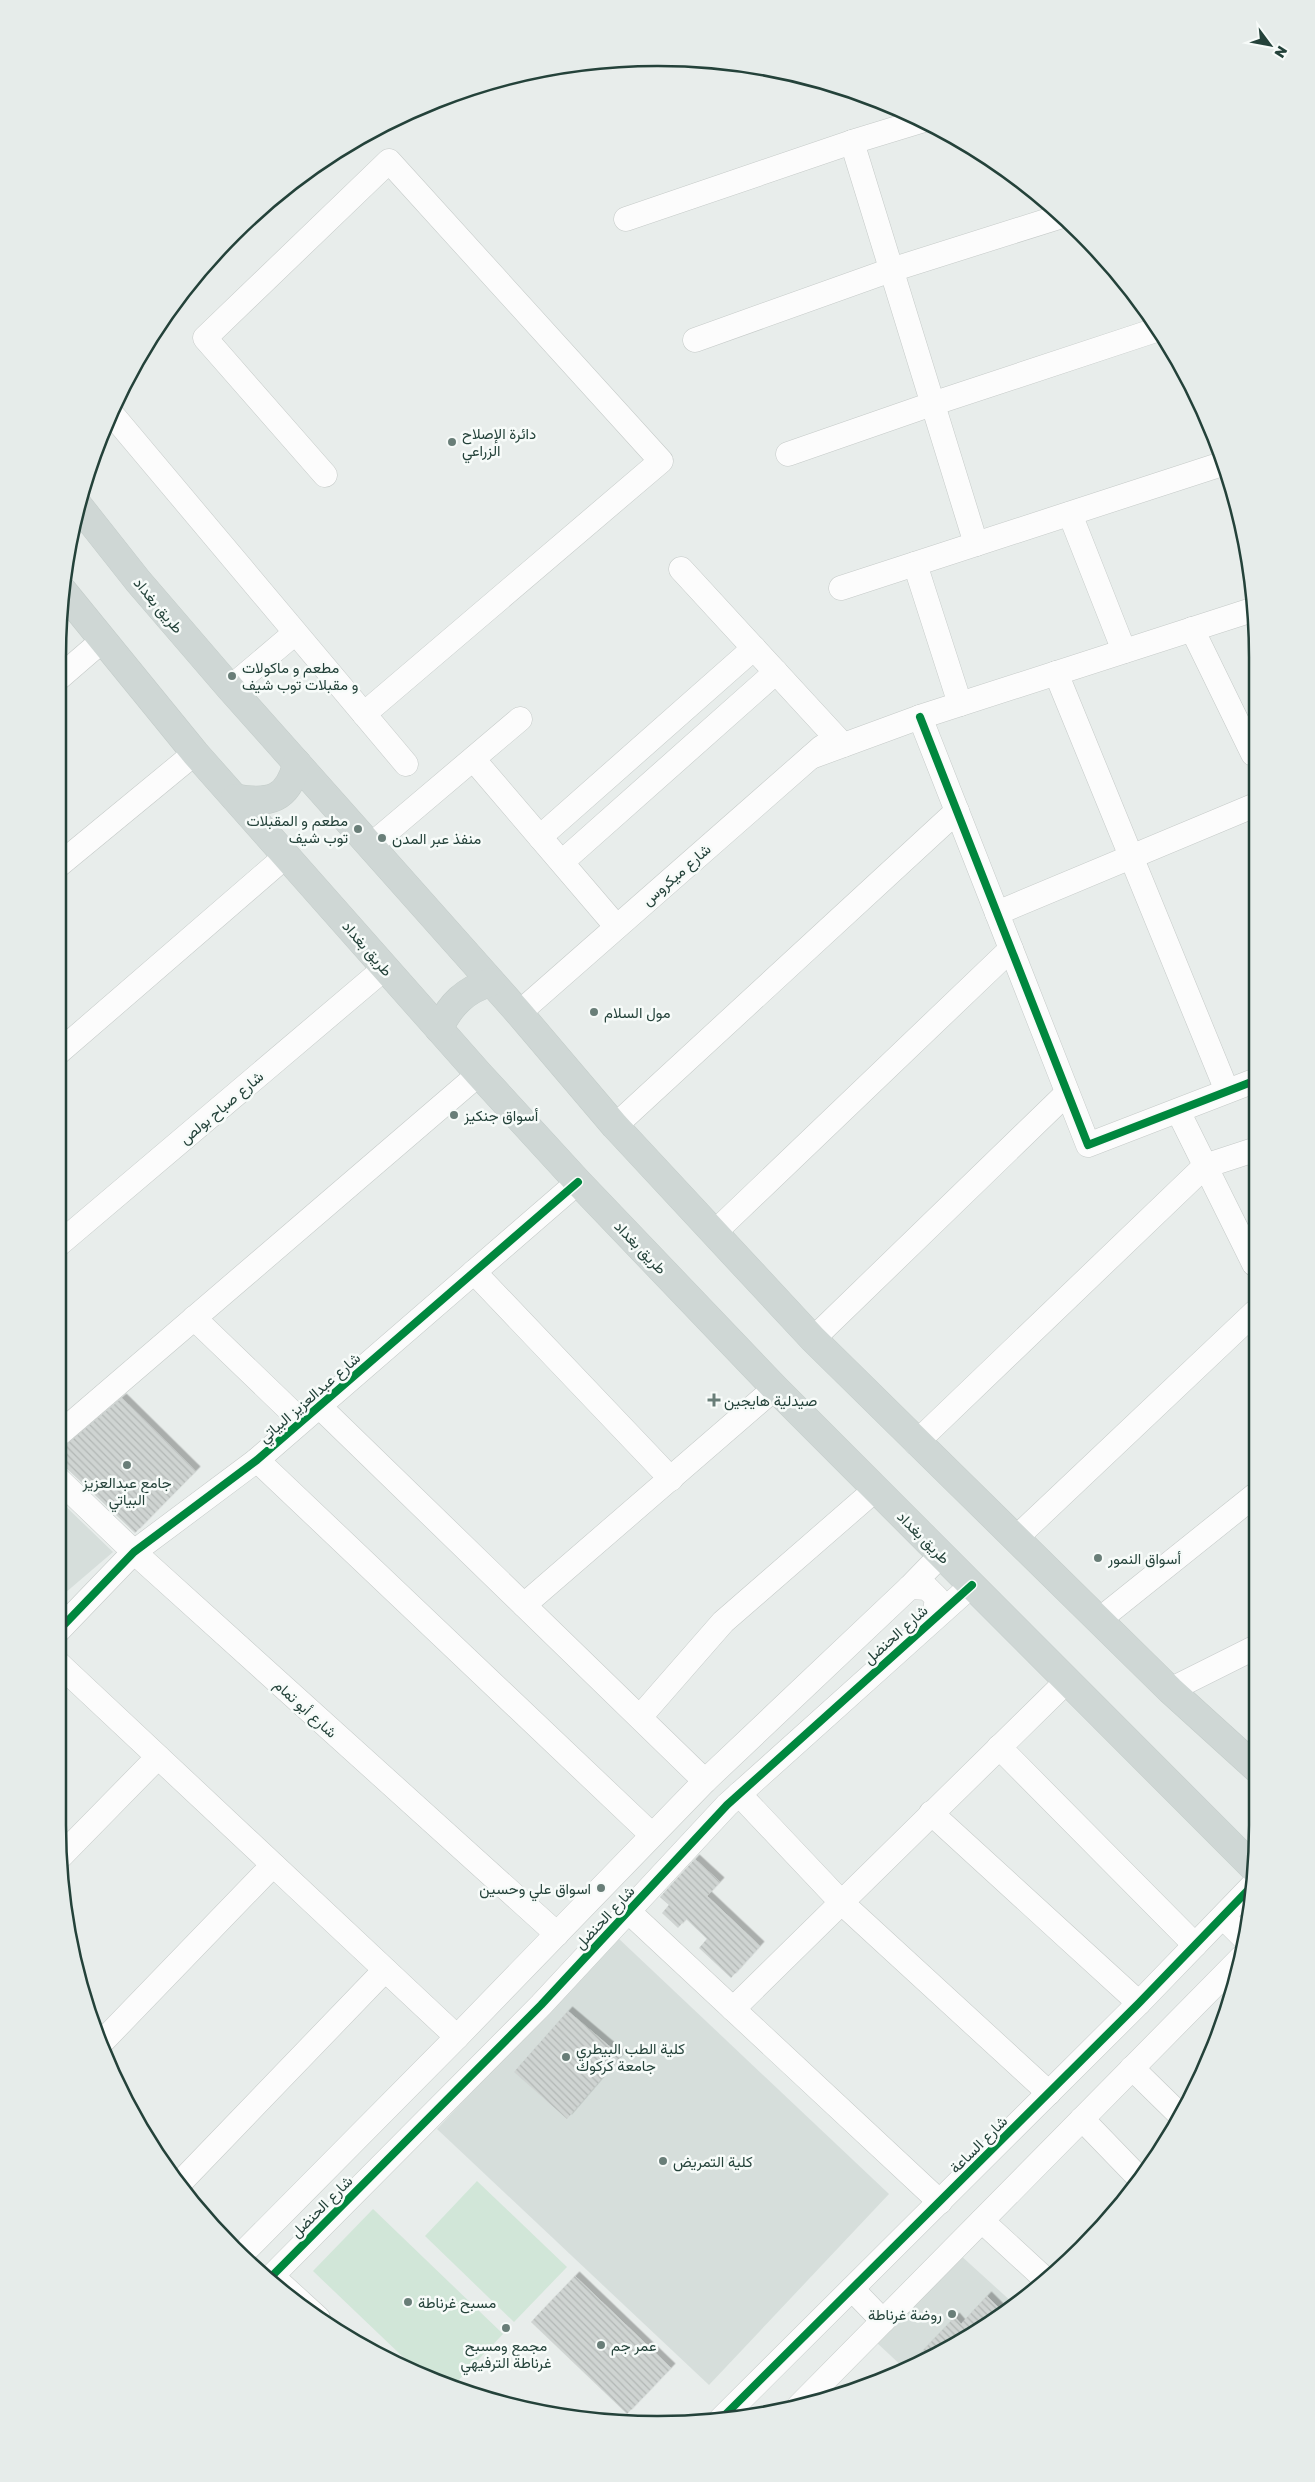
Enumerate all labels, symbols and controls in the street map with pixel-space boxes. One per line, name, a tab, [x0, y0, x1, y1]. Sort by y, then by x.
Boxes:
north arrow	[1245, 20, 1295, 70]
text: N	[1271, 43, 1291, 61]
place label: دائرة الإصلاح الزراعي	[462, 424, 536, 464]
marker: دائرة الإصلاح الزراعي	[446, 436, 458, 448]
street label: طريق بغداد	[129, 573, 188, 638]
place label: مطعم و ماكولات و مقبلات توب شيف	[242, 658, 358, 694]
marker: مطعم و ماكولات و مقبلات توب شيف	[226, 670, 238, 682]
place label: مطعم و المقبلات توب شيف	[246, 811, 348, 847]
marker: مطعم و المقبلات توب شيف	[352, 823, 364, 835]
place label: منفذ عبر المدن	[392, 829, 481, 848]
marker: منفذ عبر المدن	[376, 832, 388, 844]
street label: شارع ميكروس	[638, 839, 716, 911]
street label: طريق بغداد	[338, 917, 397, 981]
place label: مول السلام	[604, 1003, 670, 1023]
marker: مول السلام	[588, 1006, 600, 1018]
street label: شارع صباح بولص	[175, 1067, 269, 1150]
place label: أسواق جنكيز	[463, 1106, 539, 1125]
marker: أسواق جنكيز	[448, 1109, 460, 1121]
street label: طريق بغداد	[610, 1217, 671, 1279]
street label: شارع عبدالعزيز البياتي	[255, 1348, 367, 1450]
place label: صيدلية هايجين	[724, 1391, 817, 1411]
marker: صيدلية هايجين	[708, 1394, 720, 1406]
marker: جامع عبدالعزيز البياتي	[121, 1459, 133, 1471]
place label: جامع عبدالعزيز البياتي	[82, 1473, 171, 1513]
street label: طريق بغداد	[892, 1507, 954, 1569]
place label: أسواق النمور	[1107, 1549, 1181, 1568]
marker: أسواق النمور	[1092, 1552, 1104, 1564]
street label: شارع الحنضل	[859, 1600, 933, 1670]
street label: شارع أبو تمام	[269, 1675, 341, 1743]
place label: اسواق علي وحسين	[479, 1879, 591, 1902]
street label: شارع الحنضل	[570, 1882, 640, 1954]
marker: اسواق علي وحسين	[595, 1882, 607, 1894]
place label: كلية الطب البيطري جامعة كركوك	[576, 2039, 685, 2075]
marker: كلية الطب البيطري جامعة كركوك	[560, 2051, 572, 2063]
street label: شارع الساعة	[946, 2111, 1013, 2179]
place label: كلية التمريض	[673, 2152, 753, 2172]
marker: كلية التمريض	[657, 2155, 669, 2167]
street label: شارع الحنضل	[286, 2171, 358, 2243]
place label: مسبح غرناطة	[418, 2293, 496, 2314]
marker: مسبح غرناطة	[402, 2296, 414, 2308]
place label: روضة غرناطة	[868, 2305, 942, 2324]
marker: روضة غرناطة	[946, 2308, 958, 2320]
marker: مجمع ومسبح غرناطة الترفيهي	[500, 2322, 512, 2334]
place label: مجمع ومسبح غرناطة الترفيهي	[461, 2336, 552, 2376]
place label: عمر جم	[611, 2336, 657, 2356]
marker: عمر جم	[595, 2339, 607, 2351]

